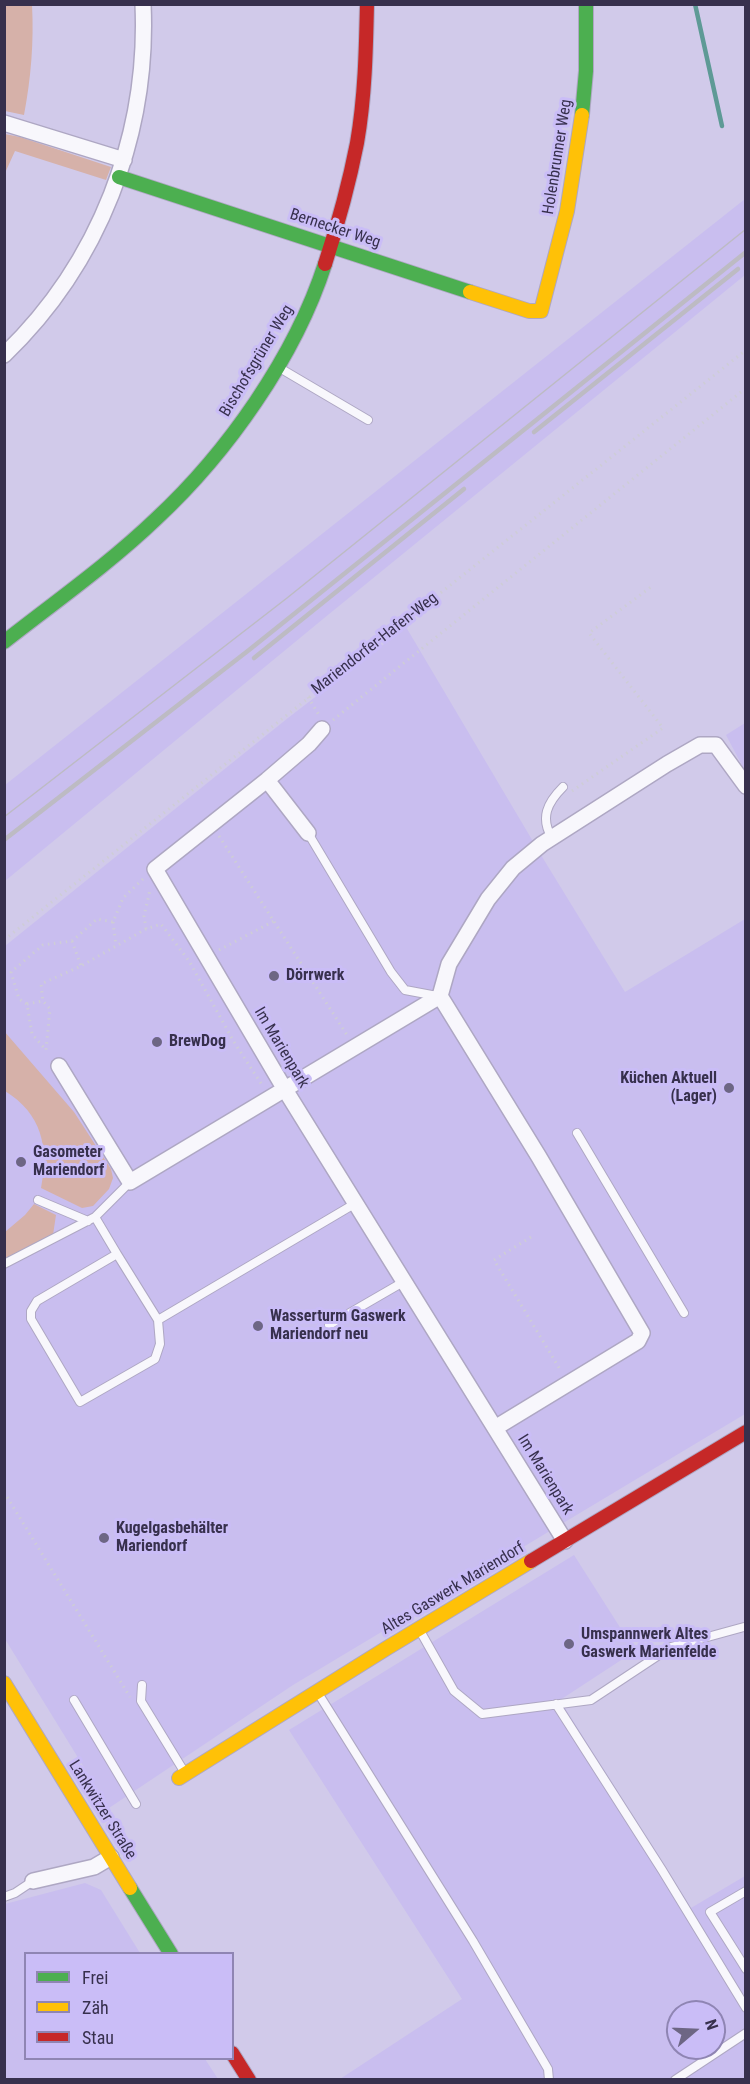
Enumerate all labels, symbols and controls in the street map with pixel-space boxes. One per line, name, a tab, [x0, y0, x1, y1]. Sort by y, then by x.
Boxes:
street label: Holenbrunner Weg	[539, 98, 577, 216]
street label: Bernecker Weg	[287, 205, 383, 253]
street label: Bischofsgrüner Weg	[216, 302, 298, 420]
street label: Mariendorfer-Hafen-Weg	[308, 589, 442, 699]
place label: Dörrwerk	[286, 966, 344, 986]
marker: Dörrwerk	[267, 969, 281, 983]
street label: Im Marienpark	[249, 1004, 313, 1092]
place label: BrewDog	[169, 1032, 226, 1052]
marker: BrewDog	[150, 1035, 164, 1049]
place label: Küchen Aktuell (Lager)	[620, 1069, 717, 1107]
marker: Küchen Aktuell (Lager)	[722, 1081, 736, 1095]
place label: Gasometer Mariendorf	[33, 1143, 104, 1181]
marker: Gasometer Mariendorf	[14, 1155, 28, 1169]
place label: Wasserturm Gaswerk Mariendorf neu	[270, 1307, 406, 1345]
marker: Wasserturm Gaswerk Mariendorf neu	[251, 1319, 265, 1333]
street label: Im Marienpark	[513, 1431, 577, 1519]
place label: Kugelgasbehälter Mariendorf	[116, 1519, 228, 1557]
marker: Kugelgasbehälter Mariendorf	[97, 1531, 111, 1545]
street label: Altes Gaswerk Mariendorf	[378, 1539, 528, 1639]
place label: Umspannwerk Altes Gaswerk Marienfelde	[581, 1625, 716, 1663]
marker: Umspannwerk Altes Gaswerk Marienfelde	[562, 1637, 576, 1651]
street label: Lankwitzer Straße	[64, 1757, 140, 1863]
legend	[24, 1952, 234, 2060]
text: Frei	[82, 1967, 108, 1988]
text: Zäh	[82, 1997, 109, 2018]
north arrow	[666, 2000, 726, 2060]
text: N	[701, 2017, 722, 2032]
text: Stau	[82, 2027, 114, 2048]

